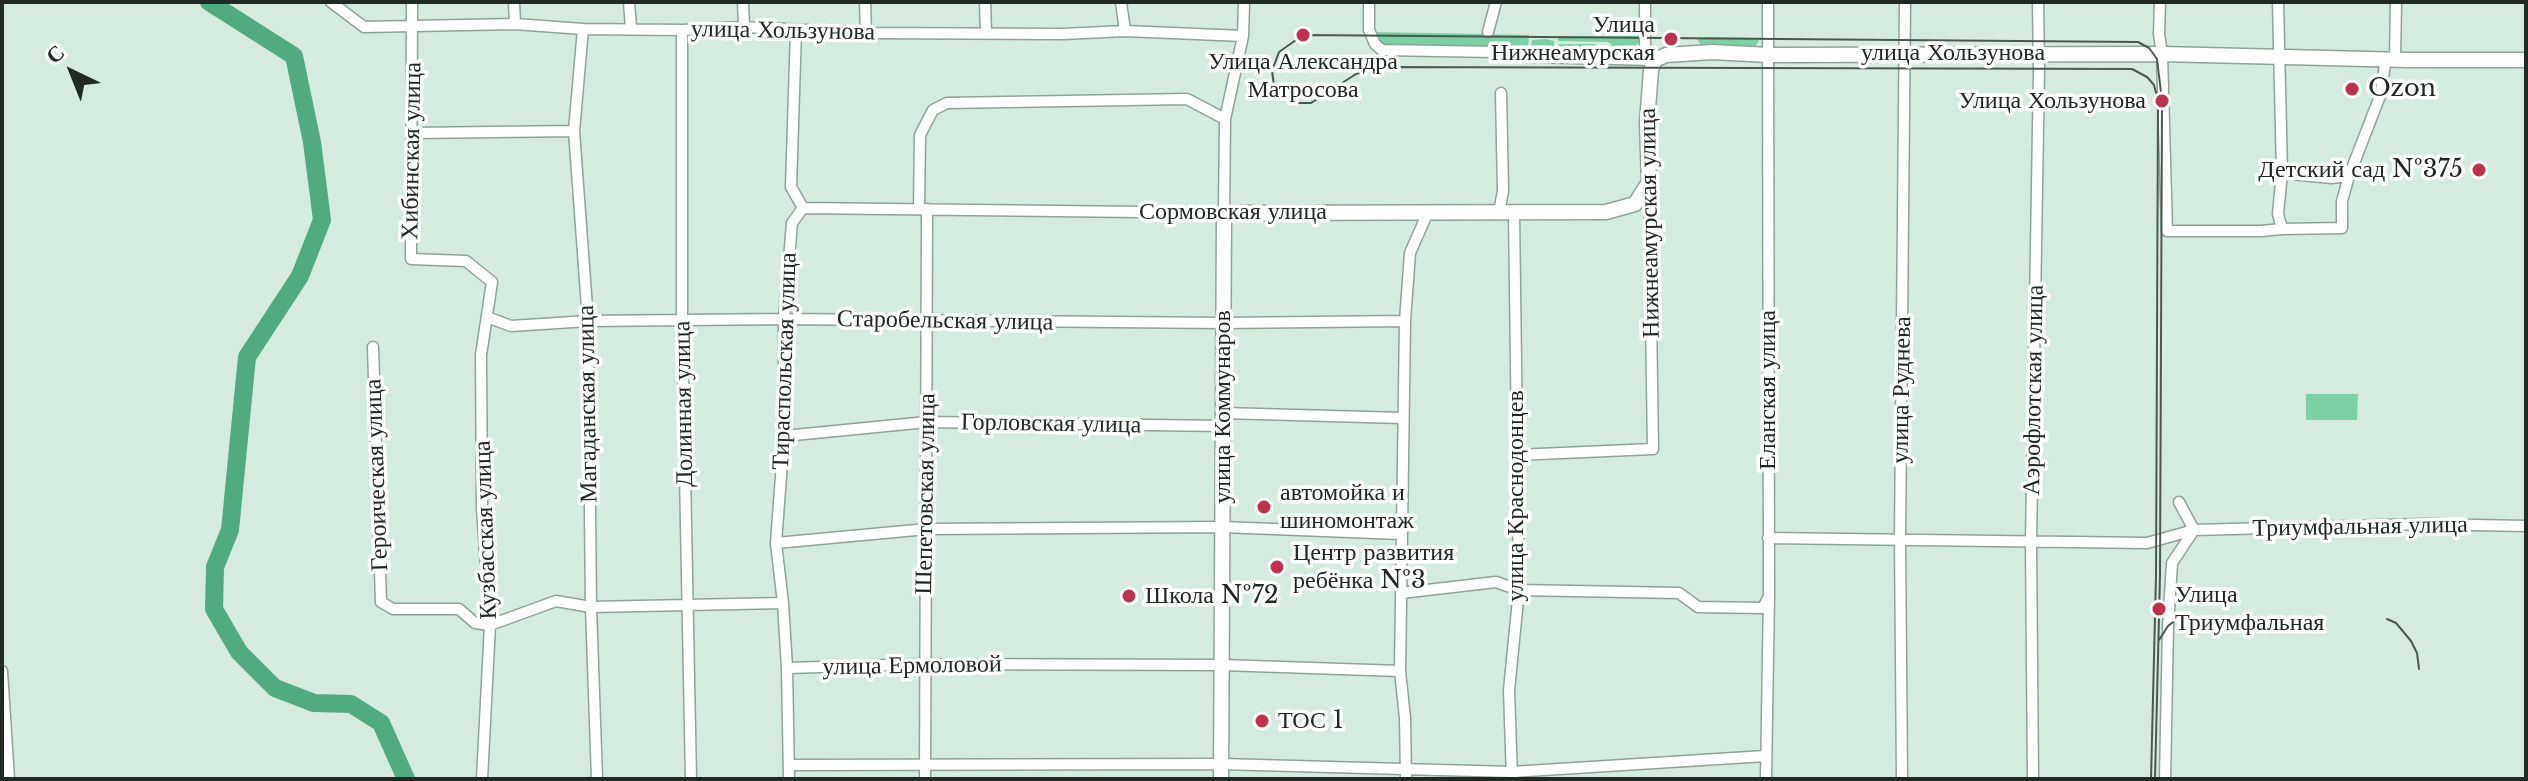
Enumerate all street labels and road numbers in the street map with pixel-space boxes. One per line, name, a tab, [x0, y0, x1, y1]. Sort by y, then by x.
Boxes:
street label: улица Хользунова	[691, 15, 875, 47]
street label: улица Хользунова	[1861, 39, 2045, 67]
street label: Хибинская улица	[396, 62, 428, 240]
street label: Нижнеамурская улица	[1634, 108, 1666, 338]
street label: Сормовская улица	[1139, 198, 1327, 226]
street label: Тираспольская улица	[767, 252, 803, 470]
street label: Аэрофлотская улица	[2018, 284, 2050, 496]
street label: Магаданская улица	[572, 305, 604, 503]
street label: Старобельская улица	[837, 305, 1053, 337]
street label: улица Коммунаров	[1209, 310, 1237, 504]
street label: Еланская улица	[1754, 310, 1782, 470]
street label: улица Руднева	[1886, 316, 1918, 464]
street label: Долинная улица	[668, 321, 700, 487]
street label: Героическая улица	[359, 378, 395, 572]
street label: улица Краснодонцев	[1502, 390, 1530, 602]
street label: Шепетовская улица	[910, 393, 942, 595]
street label: Горловская улица	[961, 408, 1141, 440]
street label: Кузбасская улица	[468, 440, 504, 620]
street label: Триумфальная улица	[2252, 511, 2468, 543]
street label: улица Ермоловой	[822, 650, 1002, 682]

